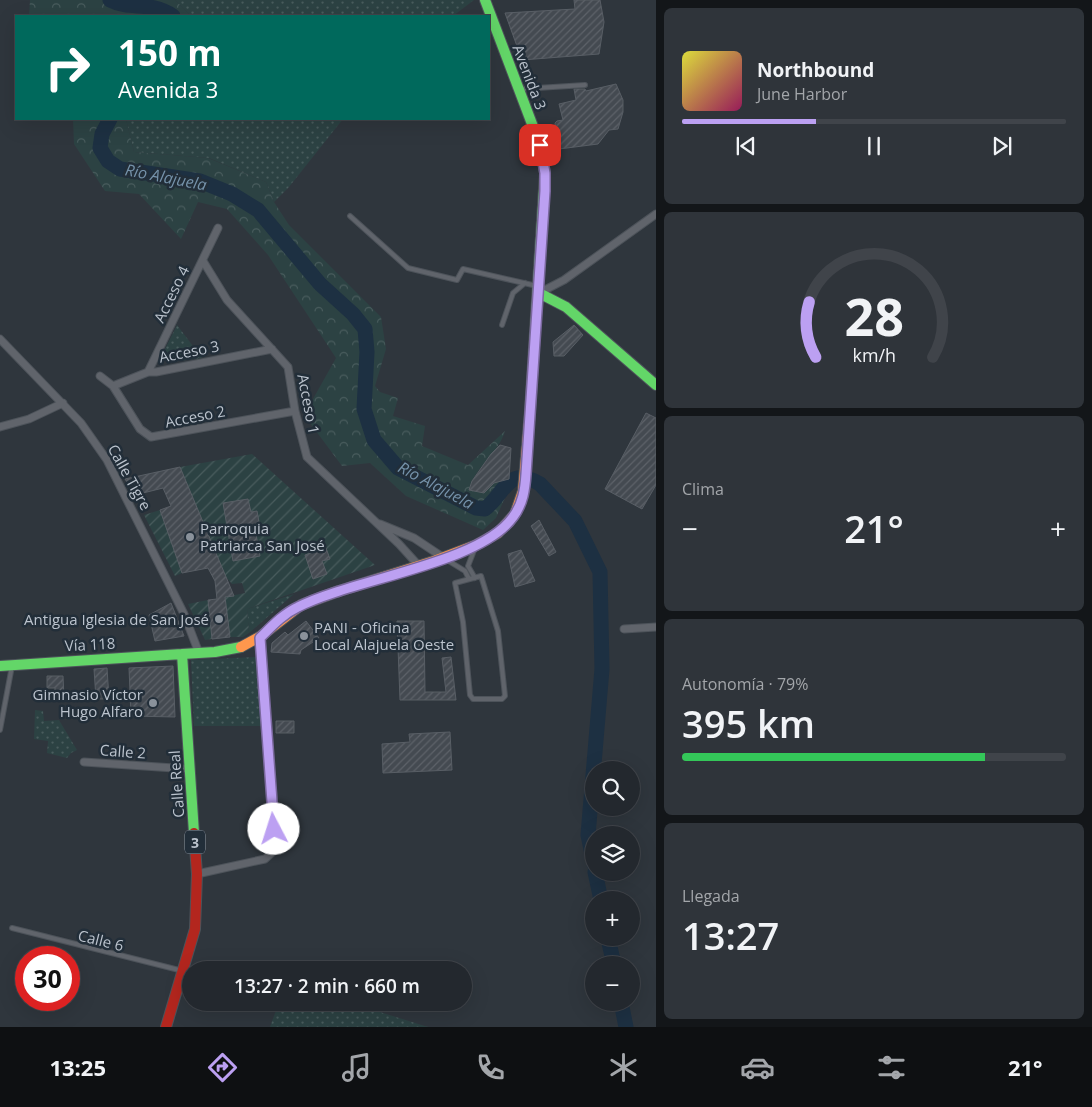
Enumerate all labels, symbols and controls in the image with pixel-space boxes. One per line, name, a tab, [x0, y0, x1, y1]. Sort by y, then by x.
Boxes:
text: 150 m	[118, 29, 222, 76]
icon: right	[35, 35, 100, 100]
street label: Avenida 3	[508, 41, 552, 113]
text: Northbound	[757, 57, 874, 83]
text: Avenida 3	[118, 74, 218, 104]
text: June Harbor	[757, 83, 847, 105]
pin	[519, 124, 561, 166]
icon: arrive	[526, 131, 554, 159]
icon: previous	[732, 132, 760, 160]
icon: pause	[860, 132, 888, 160]
icon: next	[988, 132, 1016, 160]
water label: Río Alajuela	[123, 158, 209, 196]
street label: Acceso 4	[149, 262, 194, 326]
text: 28	[844, 280, 904, 351]
street label: Acceso 3	[157, 335, 221, 367]
text: km/h	[852, 343, 896, 367]
street label: Acceso 1	[293, 372, 325, 436]
street label: Acceso 2	[163, 400, 227, 432]
street label: Calle Tigre	[104, 440, 156, 514]
water label: Río Alajuela	[394, 456, 478, 514]
text: Clima	[682, 478, 724, 500]
text: 21°	[844, 502, 904, 554]
text: −	[682, 509, 698, 547]
text: +	[1050, 509, 1066, 547]
place label: Parroquia Patriarca San José	[200, 518, 325, 555]
marker: Parroquia Patriarca San José	[184, 531, 196, 543]
place label: Antigua Iglesia de San José	[24, 609, 209, 629]
marker: Antigua Iglesia de San José	[213, 613, 225, 625]
place label: PANI - Oficina Local Alajuela Oeste	[314, 617, 454, 654]
marker: PANI - Oficina Local Alajuela Oeste	[298, 630, 310, 642]
street label: Vía 118	[64, 633, 116, 655]
text: Autonomía · 79%	[682, 673, 808, 695]
place label: Gimnasio Víctor Hugo Alfaro	[33, 684, 143, 721]
marker: Gimnasio Víctor Hugo Alfaro	[147, 697, 159, 709]
text: 395 km	[682, 697, 815, 749]
street label: Calle 2	[99, 739, 147, 763]
street label: Calle Real	[164, 750, 188, 818]
map controls	[585, 761, 640, 1011]
button: search	[585, 761, 640, 816]
position arrow	[247, 802, 299, 854]
button: layers	[585, 826, 640, 881]
road number: 3	[185, 830, 205, 854]
text: Llegada	[682, 885, 740, 907]
button: +	[585, 891, 640, 946]
text: 13:27	[682, 909, 779, 961]
street label: Calle 6	[76, 925, 126, 955]
speed limit sign: 30	[15, 946, 80, 1011]
button: −	[585, 956, 640, 1011]
text: 13:27 · 2 min · 660 m	[234, 973, 420, 999]
icon: directions	[205, 1050, 240, 1085]
icon: music	[339, 1050, 374, 1085]
icon: phone	[473, 1050, 508, 1085]
icon: climate	[606, 1050, 641, 1085]
icon: car	[740, 1050, 775, 1085]
icon: filters	[874, 1050, 909, 1085]
text: 13:25	[49, 1052, 106, 1082]
text: 21°	[1008, 1052, 1043, 1082]

